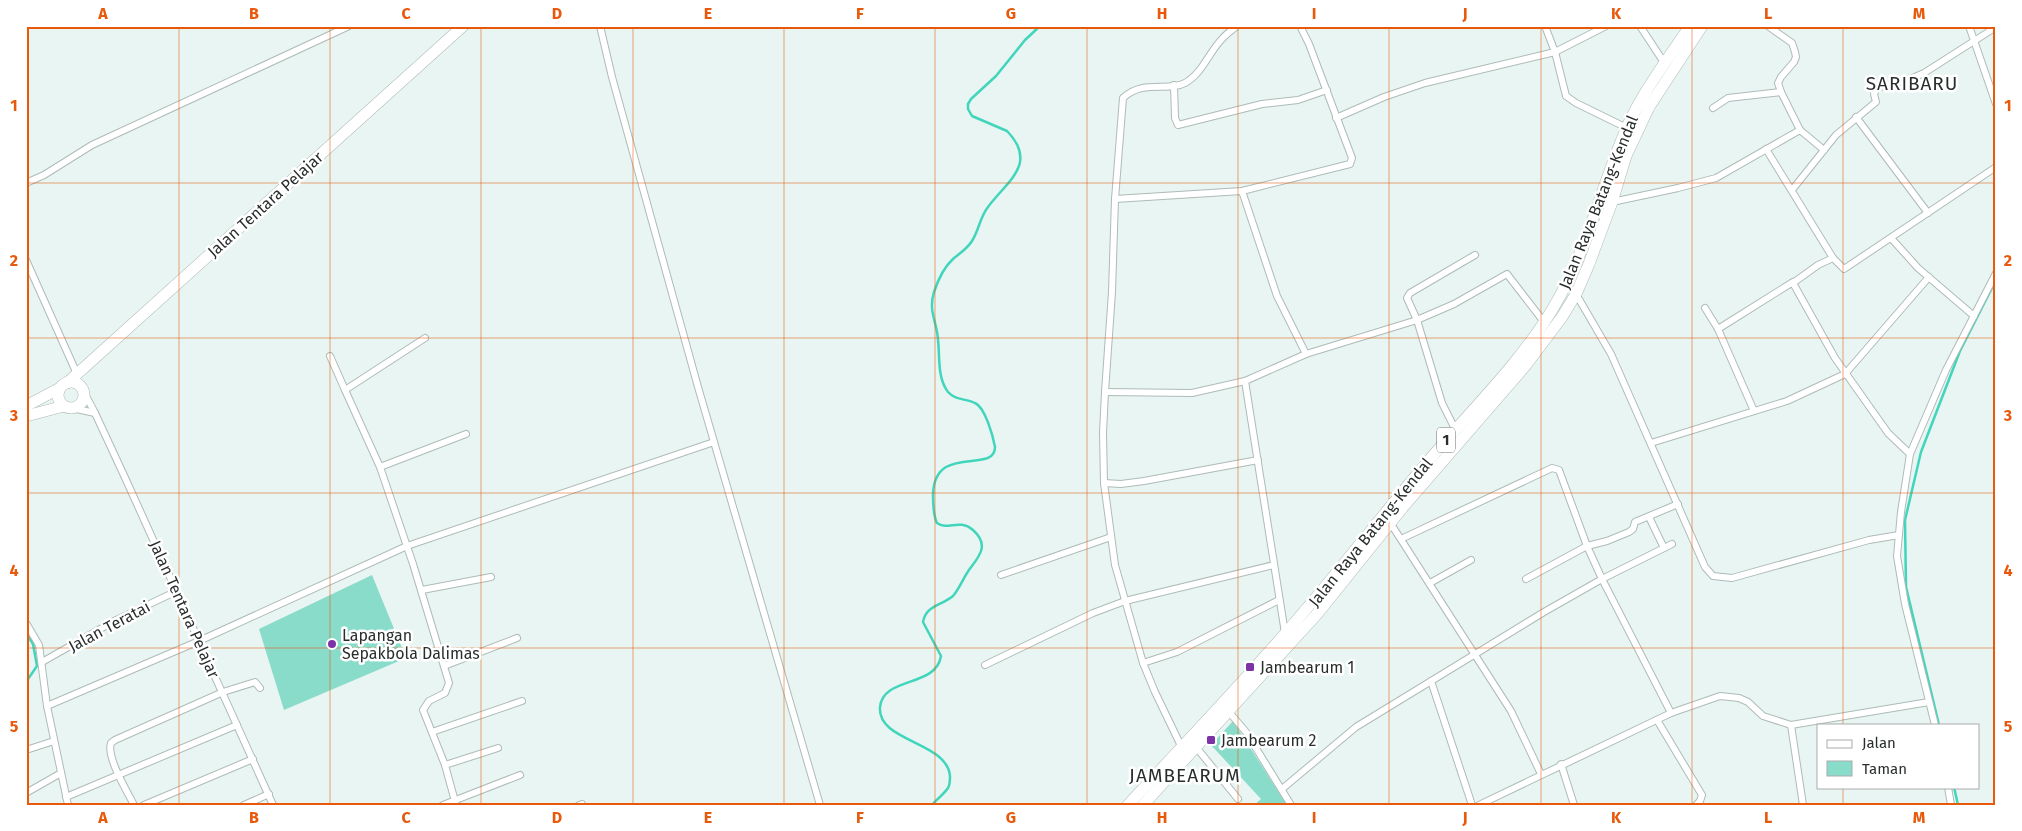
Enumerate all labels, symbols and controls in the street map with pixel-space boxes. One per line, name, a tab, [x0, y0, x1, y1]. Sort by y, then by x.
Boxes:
text: A	[97, 4, 108, 23]
text: B	[249, 4, 259, 23]
text: C	[401, 4, 411, 23]
text: D	[552, 4, 562, 23]
text: E	[704, 4, 712, 23]
text: F	[856, 4, 864, 23]
text: G	[1006, 4, 1016, 23]
text: H	[1157, 4, 1167, 23]
text: I	[1312, 4, 1316, 23]
text: J	[1461, 4, 1468, 23]
text: K	[1611, 4, 1622, 23]
text: L	[1764, 4, 1772, 23]
text: M	[1913, 4, 1926, 23]
district label: SARIBARU	[1866, 72, 1958, 95]
text: 1	[10, 96, 18, 115]
text: 1	[2004, 96, 2012, 115]
street label: Jalan Raya Batang-Kendal	[1555, 112, 1642, 292]
street label: Jalan Tentara Pelajar	[204, 147, 328, 261]
text: 2	[10, 251, 18, 270]
text: 2	[2004, 251, 2012, 270]
text: 3	[9, 406, 18, 425]
text: 3	[2003, 406, 2012, 425]
road number: 1	[1437, 428, 1455, 452]
street label: Jalan Raya Batang-Kendal	[1305, 454, 1436, 610]
street label: Jalan Tentara Pelajar	[146, 537, 224, 682]
text: 4	[9, 561, 19, 580]
text: 4	[2003, 561, 2013, 580]
street label: Jalan Teratai	[65, 597, 153, 656]
place label: Lapangan Sepakbola Dalimas	[342, 626, 480, 663]
marker: Lapangan Sepakbola Dalimas	[326, 638, 338, 650]
place label: Jambearum 1	[1260, 658, 1354, 677]
marker: Jambearum 1	[1244, 661, 1256, 673]
text: 5	[10, 717, 19, 736]
text: 5	[2004, 717, 2013, 736]
legend	[1817, 724, 1980, 788]
place label: Jambearum 2	[1221, 731, 1317, 750]
marker: Jambearum 2	[1205, 734, 1217, 746]
text: Jalan	[1862, 734, 1896, 752]
text: Taman	[1862, 760, 1907, 778]
district label: JAMBEARUM	[1129, 764, 1241, 787]
text: A	[97, 808, 108, 827]
text: B	[249, 808, 259, 827]
text: C	[401, 808, 411, 827]
text: D	[552, 808, 562, 827]
text: E	[704, 808, 712, 827]
text: F	[856, 808, 864, 827]
text: G	[1006, 808, 1016, 827]
text: H	[1157, 808, 1167, 827]
text: I	[1312, 808, 1316, 827]
text: J	[1461, 808, 1468, 827]
text: K	[1611, 808, 1622, 827]
text: L	[1764, 808, 1772, 827]
text: M	[1913, 808, 1926, 827]

